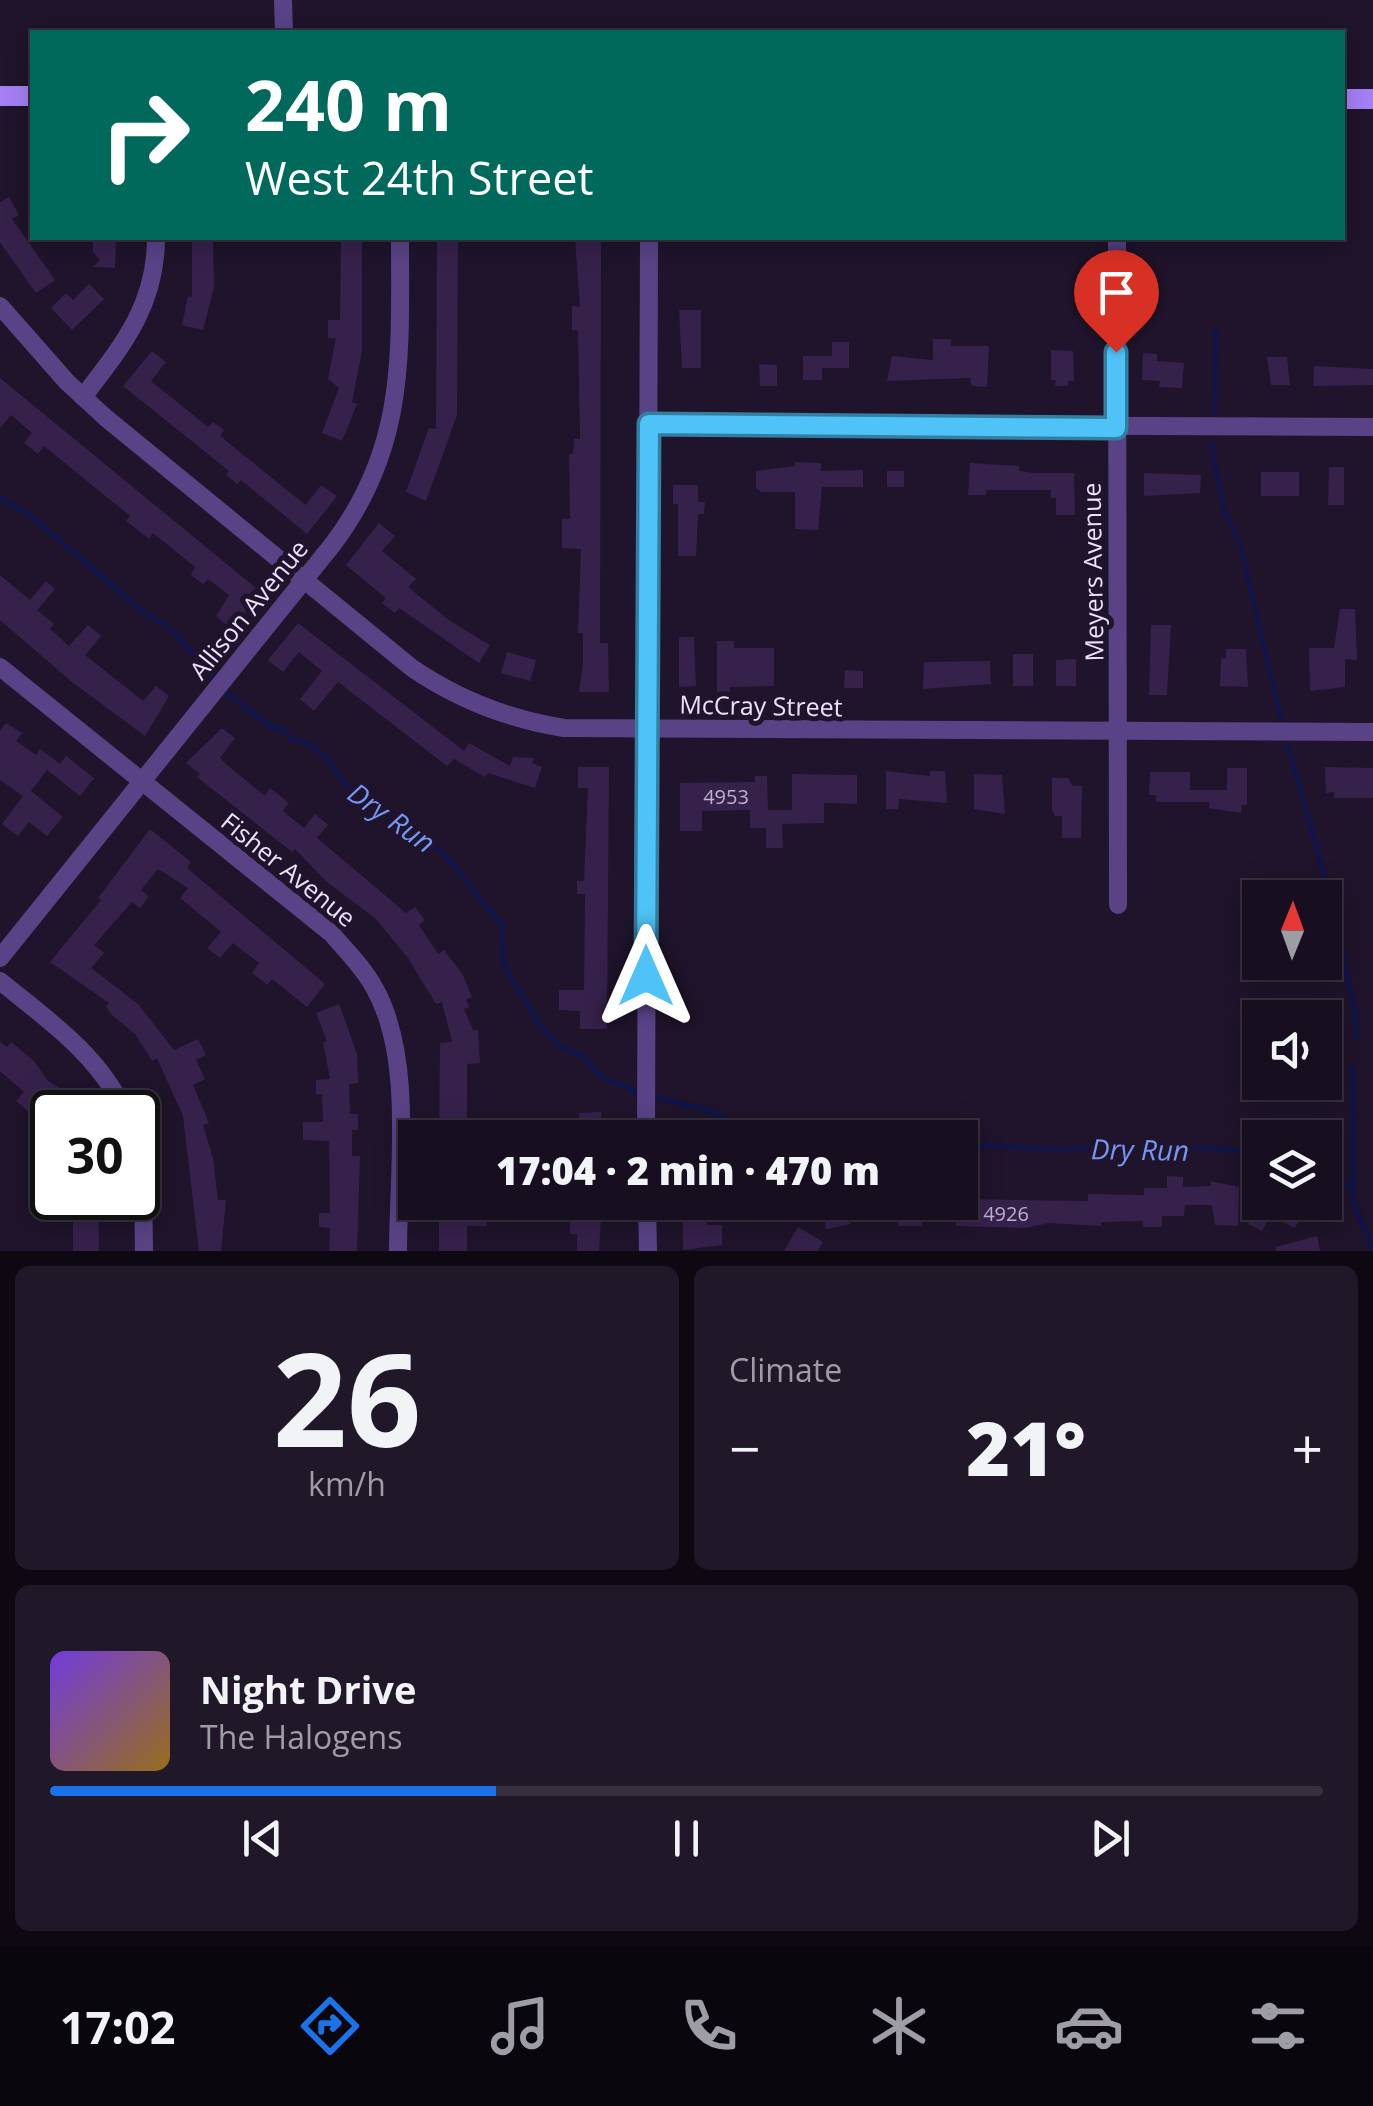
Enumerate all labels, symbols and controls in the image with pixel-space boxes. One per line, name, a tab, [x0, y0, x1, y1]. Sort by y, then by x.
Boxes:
text: 240 m	[245, 56, 452, 152]
icon: right	[80, 70, 210, 200]
text: West 24th Street	[245, 147, 593, 208]
pin	[1074, 250, 1159, 353]
icon: arrive	[1089, 265, 1144, 320]
street label: Meyers Avenue	[1073, 482, 1111, 662]
street label: Allison Avenue	[181, 532, 315, 686]
street label: McCray Street	[679, 687, 843, 723]
water label: Dry Run	[341, 773, 443, 861]
house number: 4953	[703, 783, 749, 810]
street label: Fisher Avenue	[214, 804, 364, 934]
north arrow	[1242, 880, 1342, 980]
map controls	[1242, 880, 1342, 1220]
position arrow	[594, 924, 698, 1028]
button: sound	[1242, 1000, 1342, 1100]
speed limit sign: 30	[30, 1090, 160, 1220]
button: layers	[1242, 1120, 1342, 1220]
water label: Dry Run	[1091, 1129, 1189, 1169]
text: 17:04 · 2 min · 470 m	[496, 1144, 880, 1196]
house number: 4926	[983, 1200, 1029, 1227]
text: 26	[273, 1308, 421, 1485]
text: Climate	[729, 1348, 842, 1391]
text: 21°	[966, 1396, 1086, 1498]
text: −	[729, 1410, 760, 1485]
text: +	[1292, 1410, 1323, 1485]
text: km/h	[308, 1462, 386, 1505]
text: Night Drive	[200, 1663, 416, 1715]
text: The Halogens	[200, 1715, 402, 1758]
icon: previous	[235, 1811, 290, 1866]
icon: pause	[659, 1811, 714, 1866]
icon: next	[1083, 1811, 1138, 1866]
icon: directions	[295, 1991, 365, 2061]
icon: music	[485, 1991, 555, 2061]
icon: phone	[674, 1991, 744, 2061]
icon: climate	[864, 1991, 934, 2061]
icon: car	[1054, 1991, 1124, 2061]
icon: filters	[1243, 1991, 1313, 2061]
text: 17:02	[60, 1996, 176, 2057]

